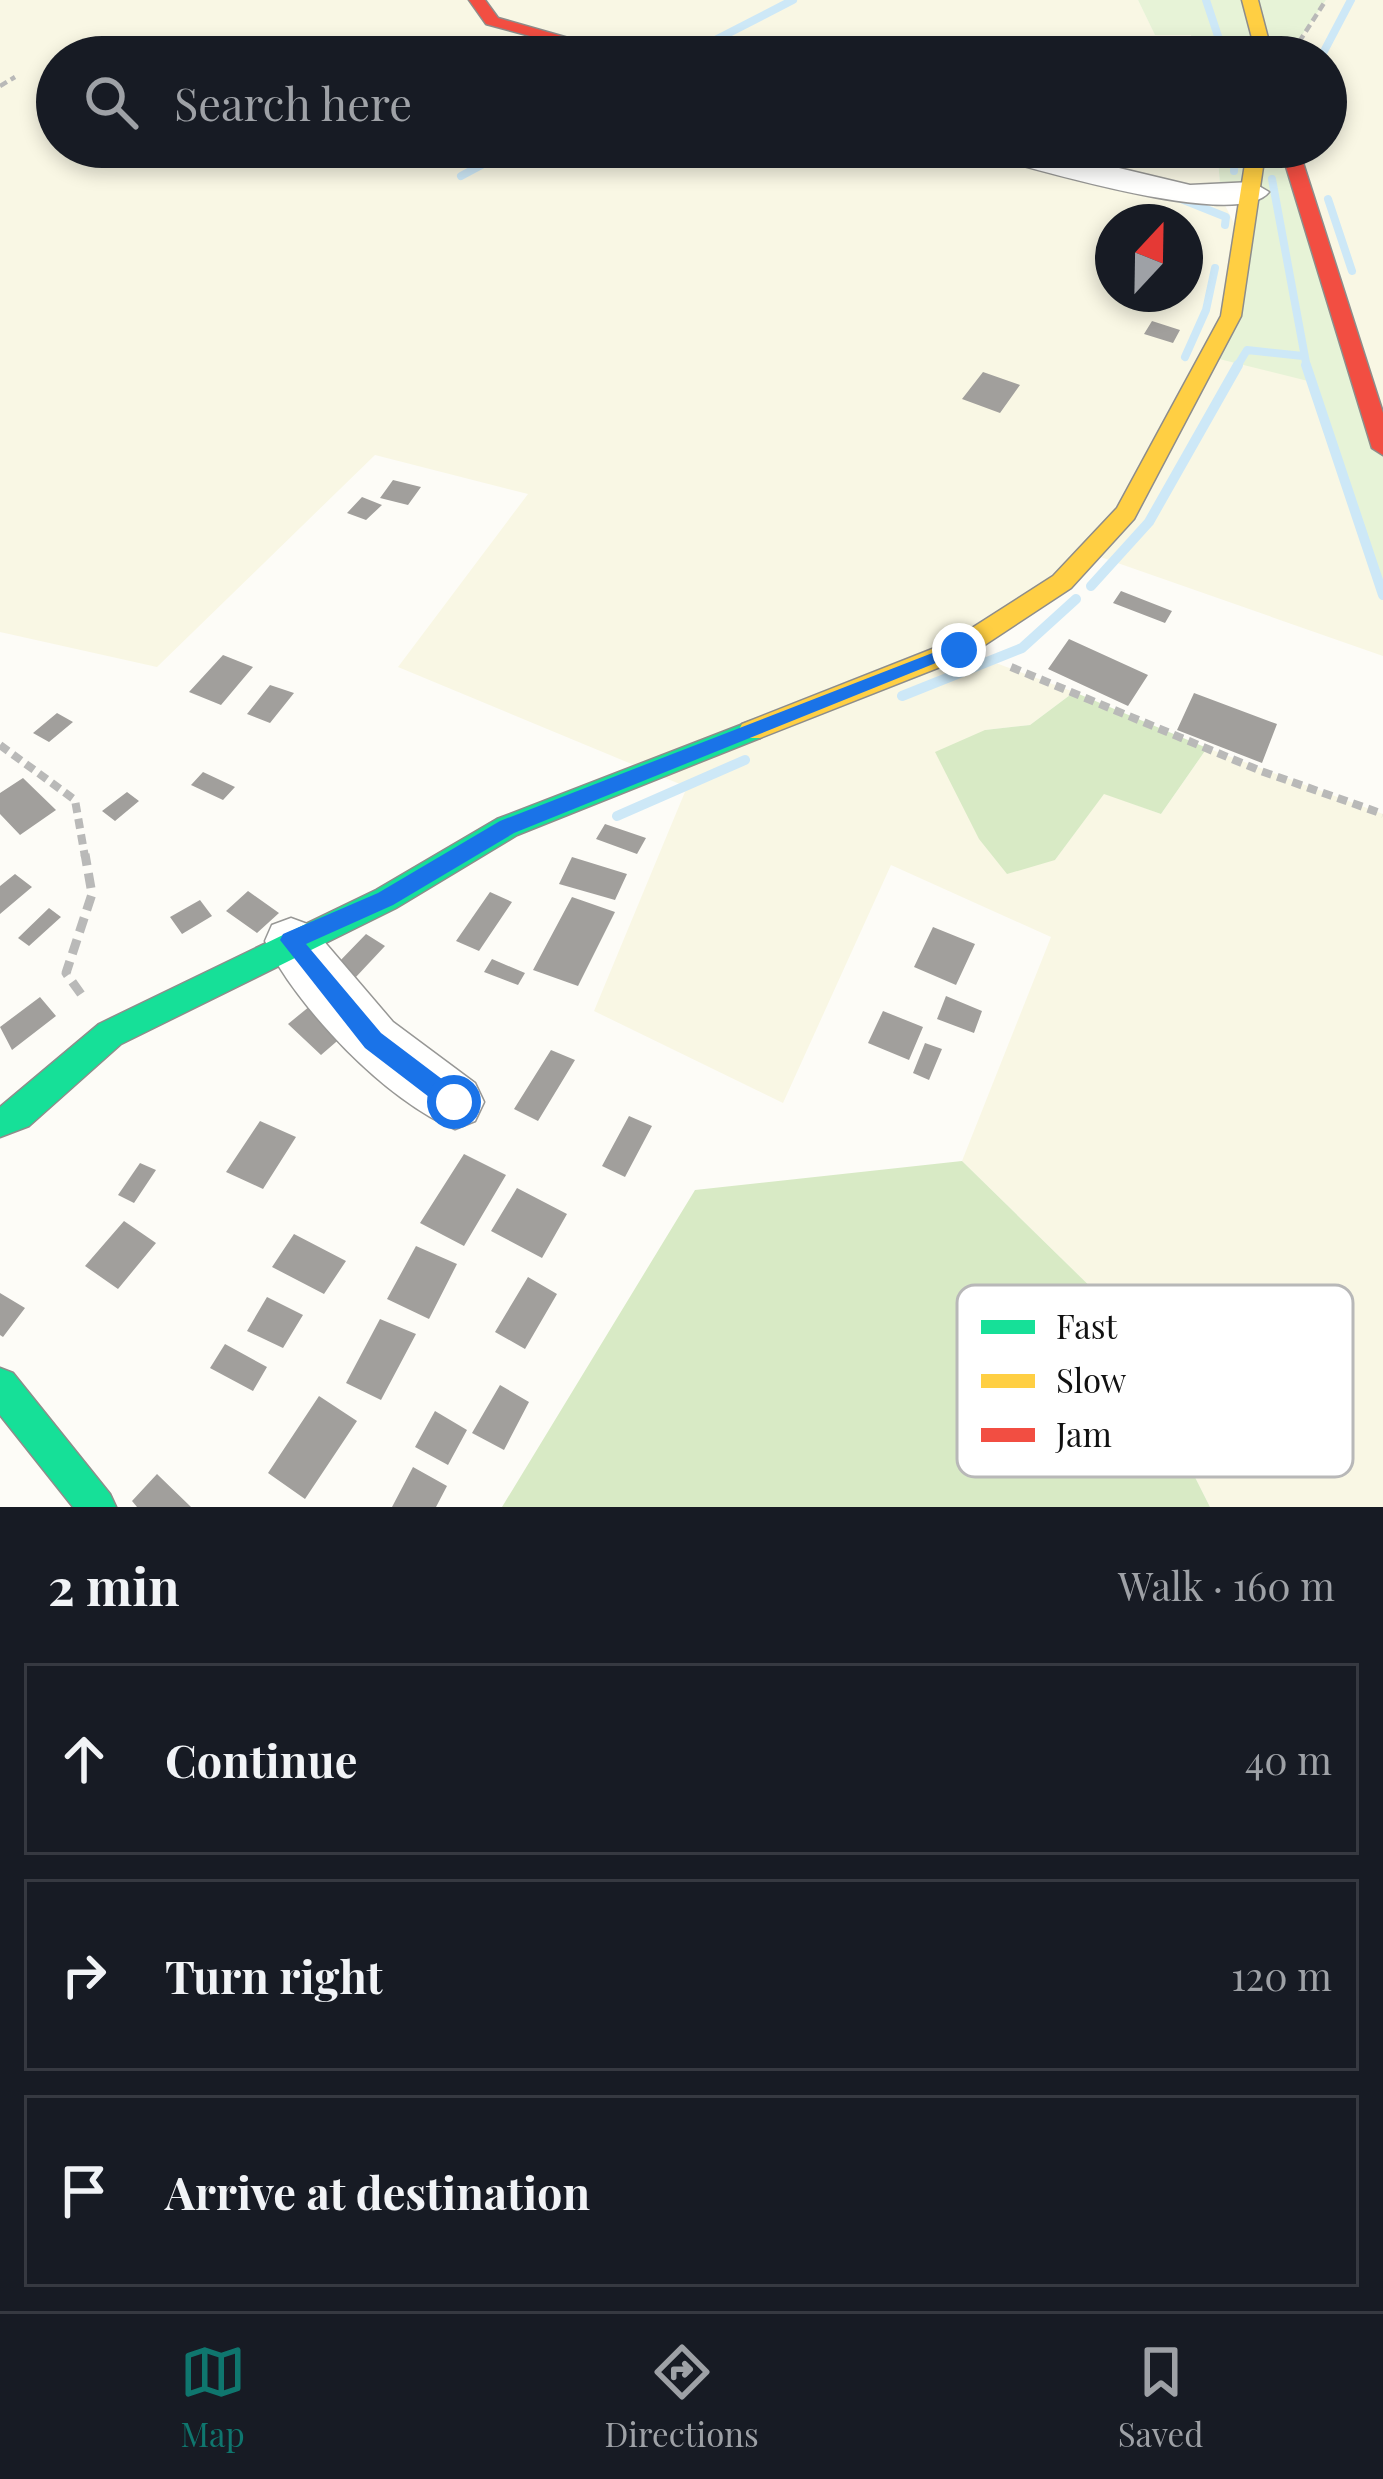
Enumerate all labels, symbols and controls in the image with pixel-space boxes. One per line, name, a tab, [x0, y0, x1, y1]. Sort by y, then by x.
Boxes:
search box	[36, 36, 1347, 168]
icon: search	[78, 69, 144, 135]
text: Search here	[174, 72, 412, 132]
north arrow	[1095, 204, 1203, 312]
route end	[932, 623, 986, 677]
route start	[427, 1075, 481, 1129]
legend	[957, 1285, 1353, 1477]
text: Fast	[1056, 1303, 1119, 1347]
text: Slow	[1056, 1357, 1127, 1401]
text: Jam	[1055, 1411, 1112, 1455]
text: 2 min	[48, 1551, 180, 1619]
text: Walk · 160 m	[1118, 1559, 1335, 1611]
icon: ahead	[51, 1726, 117, 1792]
text: Continue	[165, 1729, 357, 1789]
text: 40 m	[1245, 1733, 1332, 1785]
icon: right	[51, 1942, 117, 2008]
text: Turn right	[165, 1945, 383, 2005]
text: 120 m	[1231, 1949, 1332, 2001]
icon: arrive	[51, 2158, 117, 2224]
text: Arrive at destination	[165, 2161, 590, 2221]
tab: Map	[180, 2339, 246, 2455]
tab: Directions	[605, 2339, 759, 2455]
tab: Saved	[1118, 2339, 1204, 2455]

